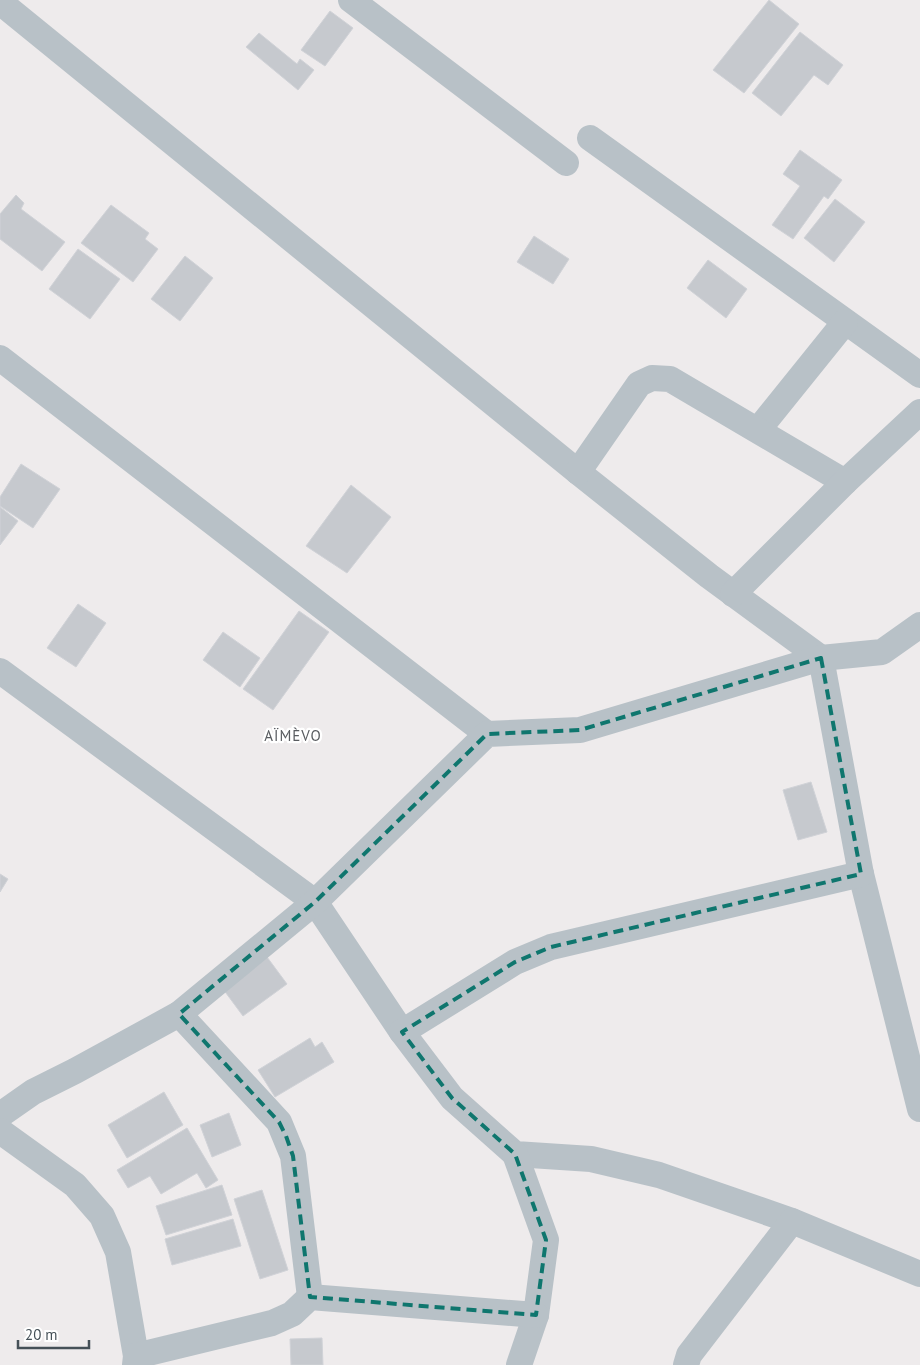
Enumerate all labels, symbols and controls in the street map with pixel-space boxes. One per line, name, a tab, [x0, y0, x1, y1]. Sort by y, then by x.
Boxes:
district label: AÏMÈVO	[264, 726, 322, 745]
scale bar	[18, 1318, 89, 1350]
text: 20 m	[25, 1325, 58, 1344]

